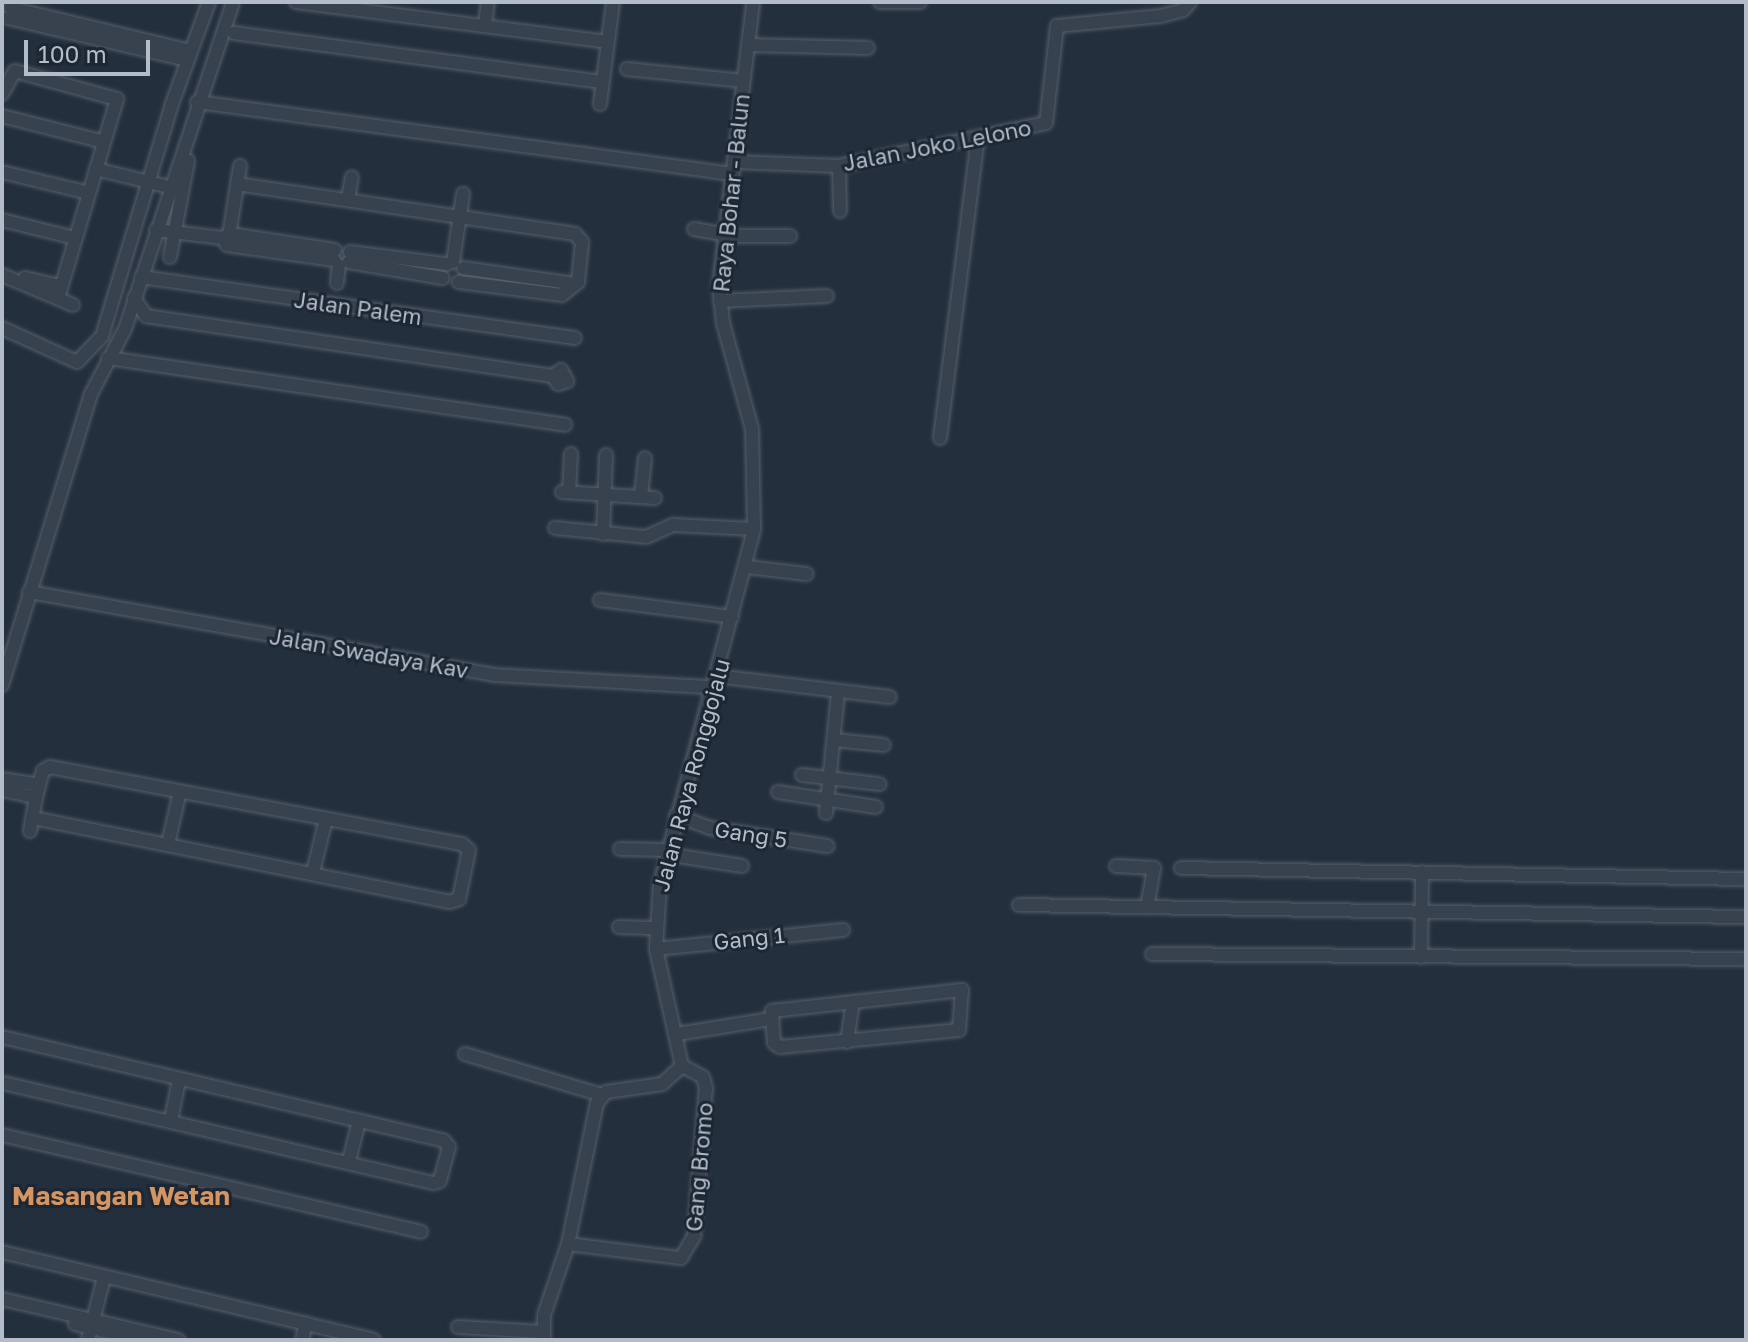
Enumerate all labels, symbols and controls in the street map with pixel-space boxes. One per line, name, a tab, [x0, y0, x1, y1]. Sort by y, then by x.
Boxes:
scale bar	[28, 24, 154, 74]
text: 100 m	[38, 39, 107, 68]
street label: Raya Bohar - Balun	[707, 93, 755, 293]
street label: Jalan Joko Lelono	[841, 114, 1033, 176]
street label: Jalan Palem	[292, 286, 424, 330]
street label: Jalan Swadaya Kav	[268, 623, 470, 683]
street label: Jalan Raya Ronggojalu	[647, 656, 735, 894]
street label: Gang 5	[713, 815, 789, 853]
street label: Gang 1	[712, 921, 786, 955]
street label: Gang Bromo	[680, 1101, 718, 1233]
district label: Masangan Wetan	[12, 1180, 230, 1212]

